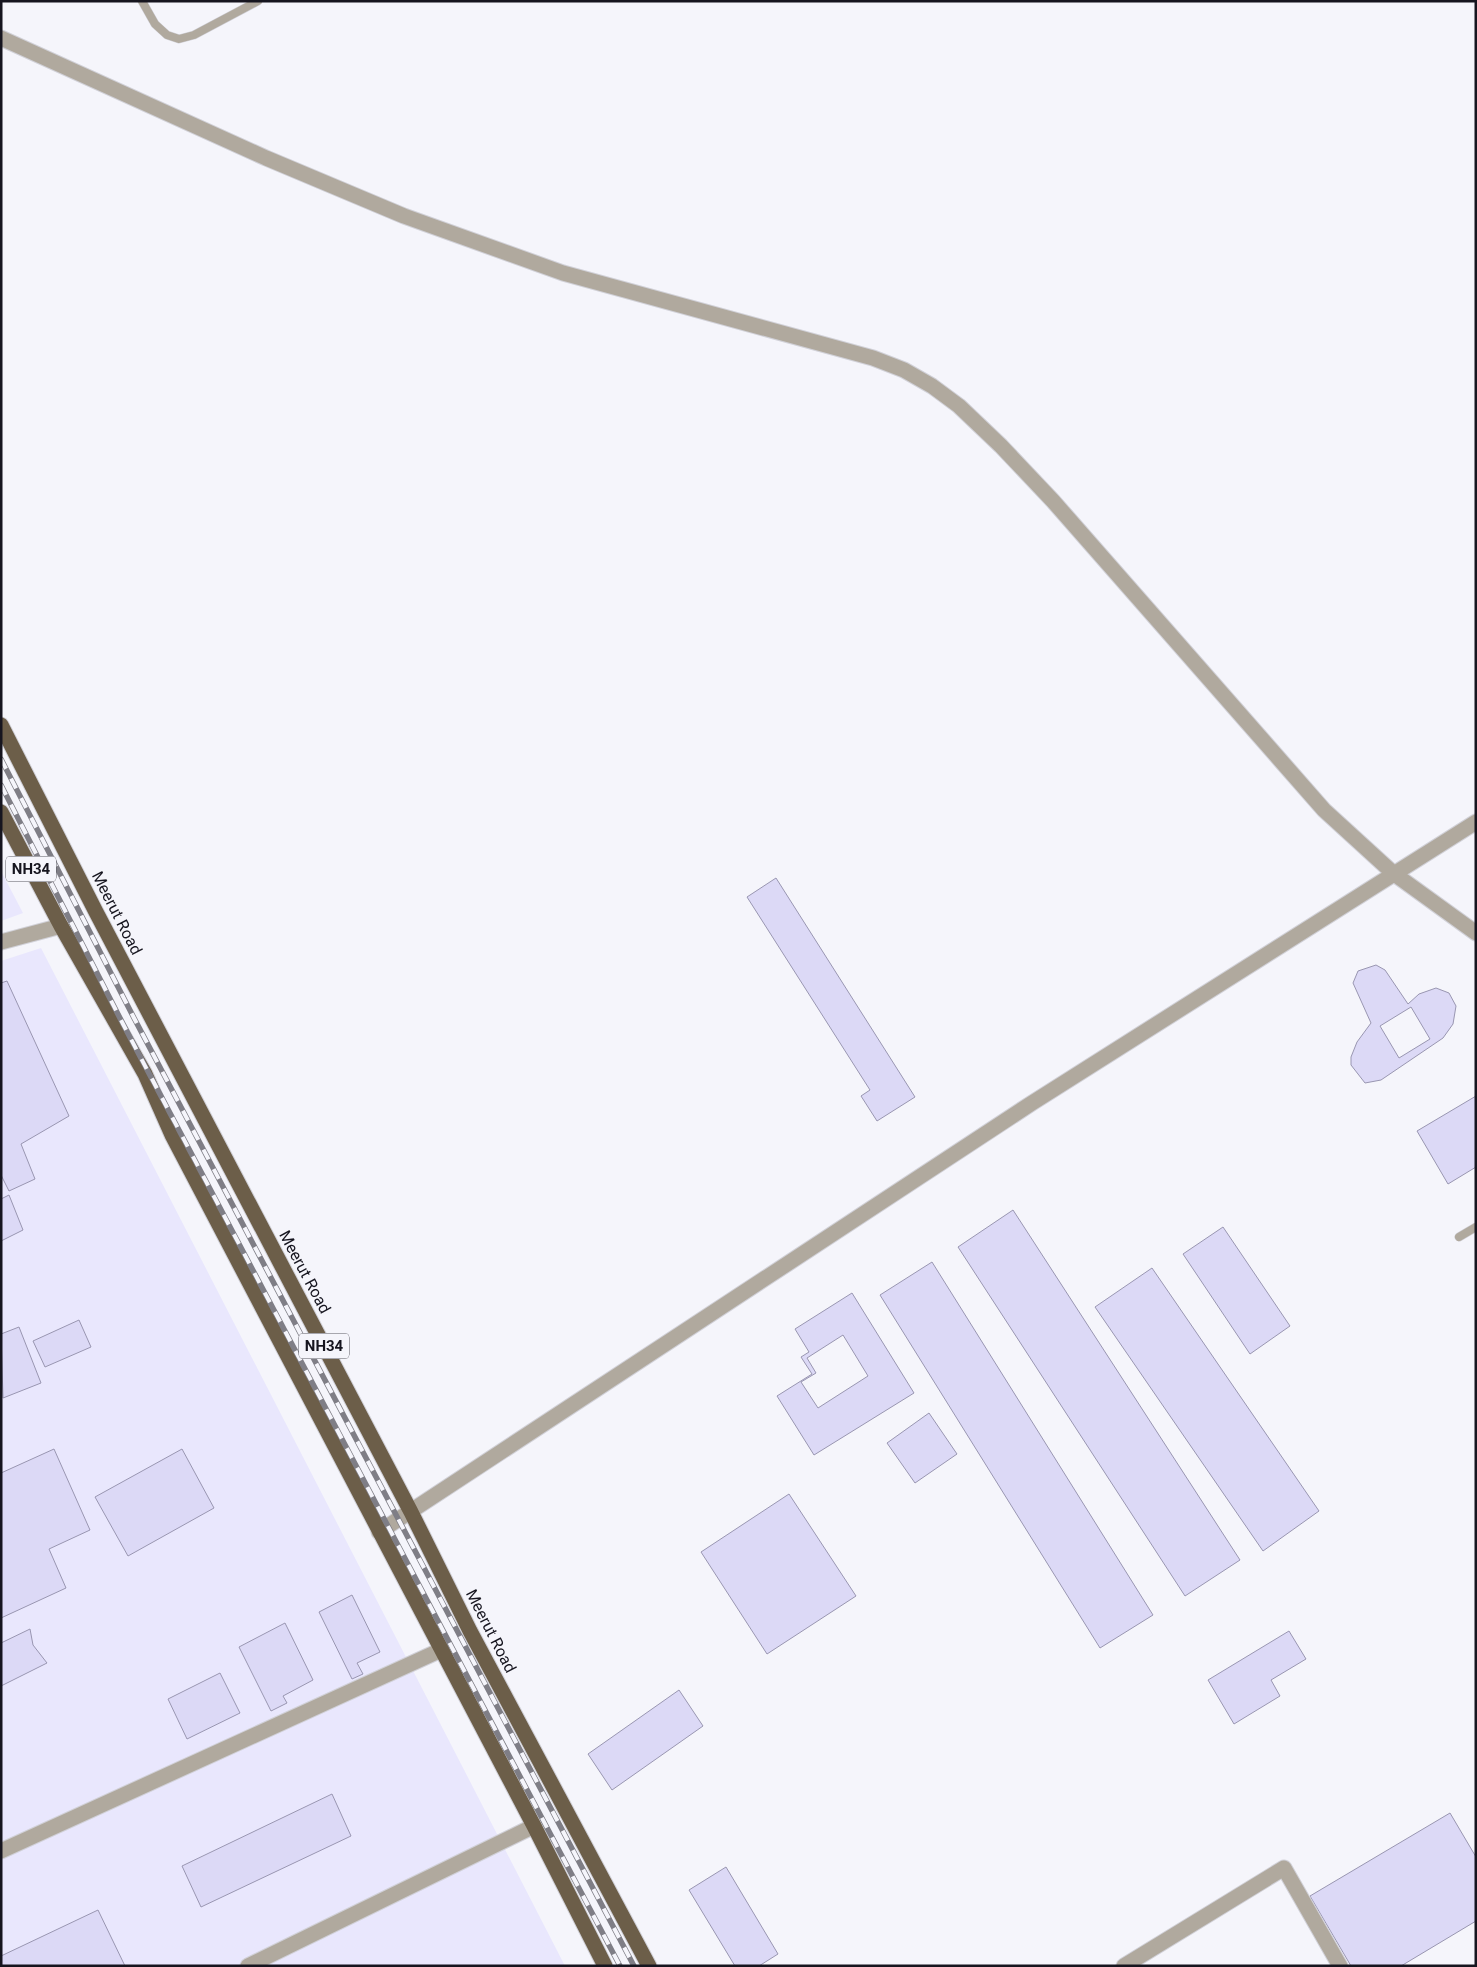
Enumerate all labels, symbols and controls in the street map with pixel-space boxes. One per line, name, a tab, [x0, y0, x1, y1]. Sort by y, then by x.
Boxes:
road number: NH34	[6, 856, 56, 882]
street label: Meerut Road	[88, 868, 146, 958]
street label: Meerut Road	[275, 1227, 335, 1317]
road number: NH34	[299, 1334, 349, 1358]
street label: Meerut Road	[462, 1586, 520, 1676]

